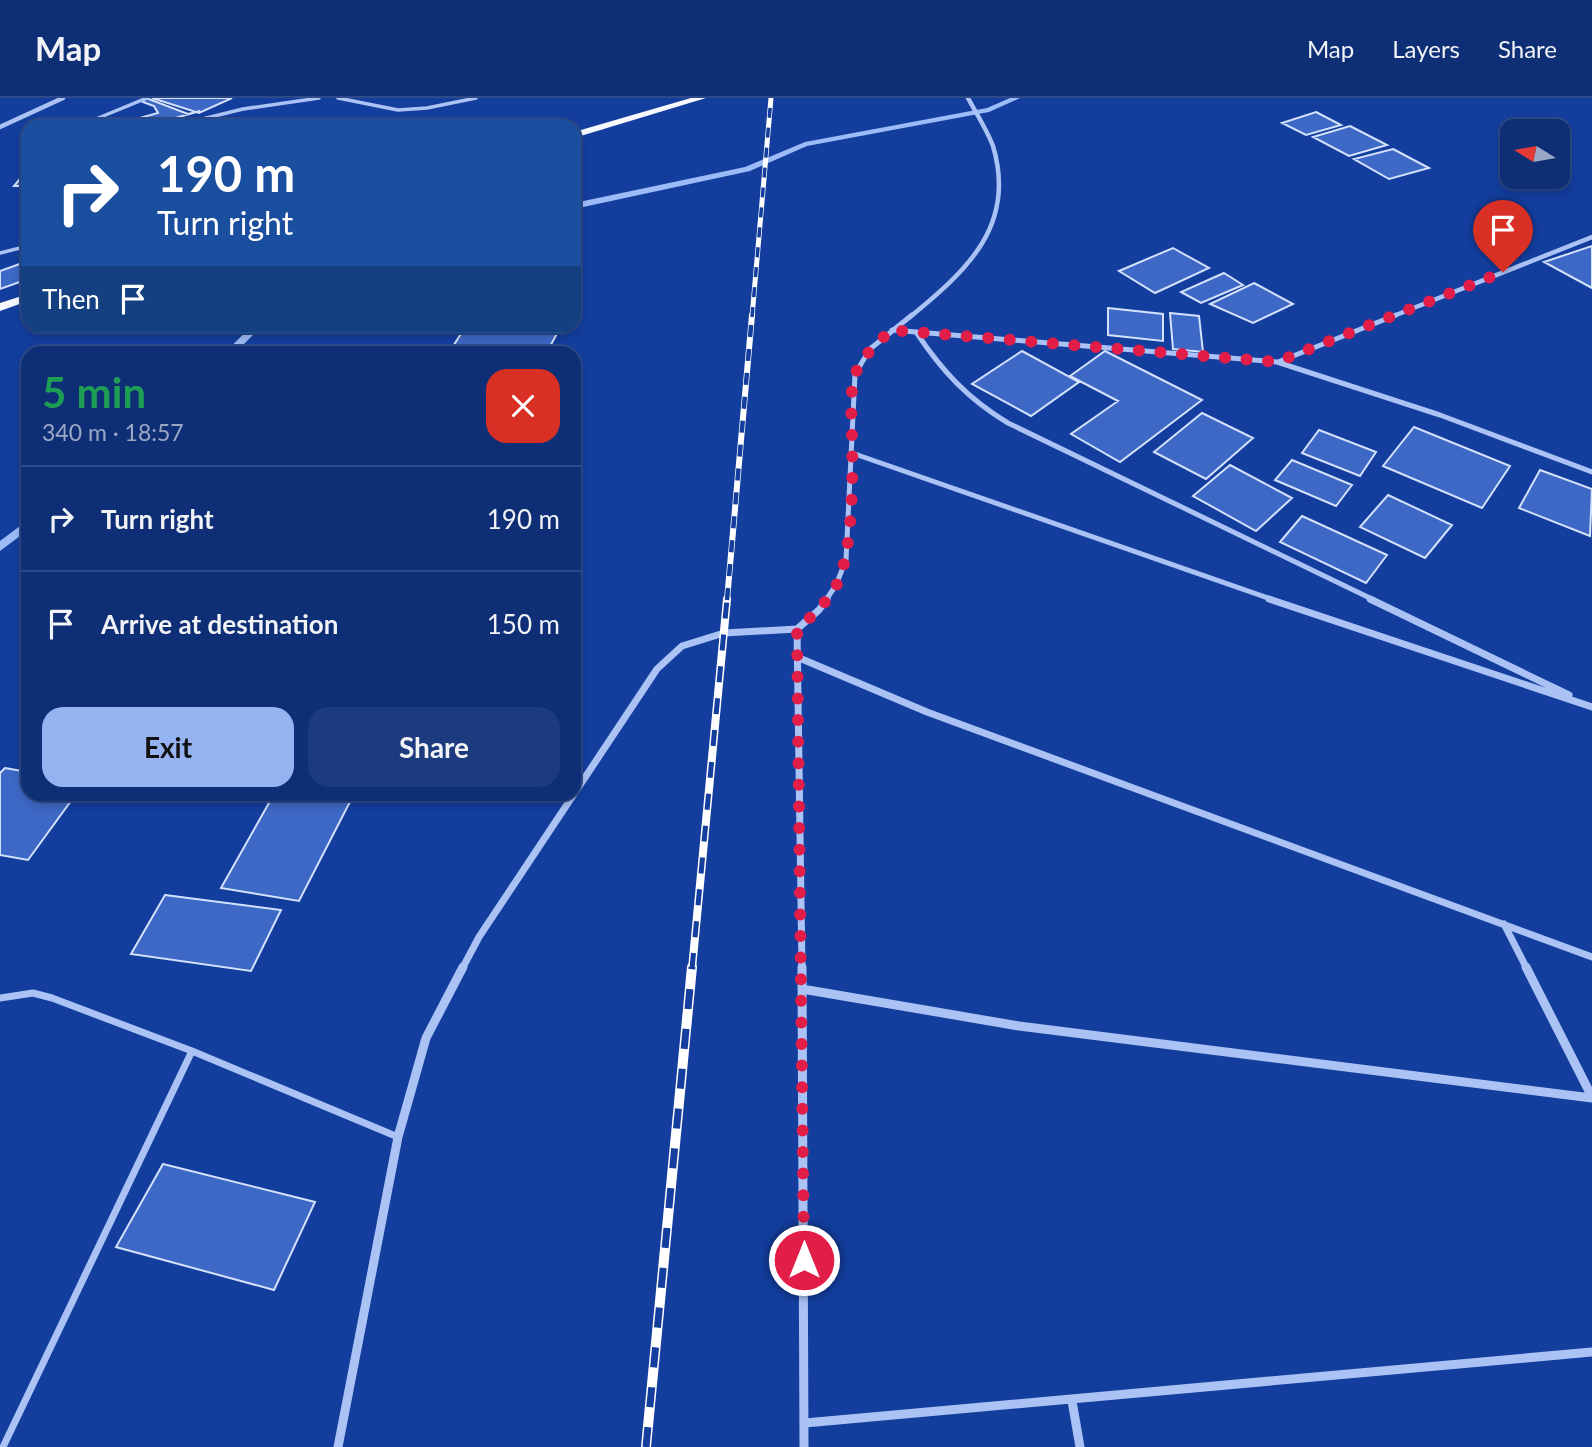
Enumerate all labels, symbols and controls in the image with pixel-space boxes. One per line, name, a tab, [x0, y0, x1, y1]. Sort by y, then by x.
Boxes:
text: Map	[35, 28, 101, 68]
text: Map	[1307, 34, 1354, 63]
text: Layers	[1392, 34, 1460, 63]
text: Share	[1498, 34, 1557, 63]
north arrow	[1500, 119, 1570, 189]
map controls	[1500, 119, 1570, 189]
text: 190 m	[157, 144, 295, 202]
icon: right	[42, 147, 133, 238]
pin	[1473, 200, 1533, 272]
text: Turn right	[157, 203, 293, 242]
icon: arrive	[1484, 211, 1522, 249]
icon: arrive	[114, 280, 152, 318]
text: Then	[42, 283, 100, 315]
text: 5 min	[42, 367, 146, 417]
button: close	[486, 369, 560, 443]
text: 340 m · 18:57	[42, 418, 184, 446]
icon: right	[42, 500, 80, 538]
text: Turn right	[101, 503, 214, 535]
text: 190 m	[487, 503, 560, 535]
icon: arrive	[42, 605, 80, 643]
text: Arrive at destination	[101, 608, 338, 640]
text: 150 m	[487, 608, 560, 640]
button: Exit	[42, 707, 294, 787]
button: Share	[308, 707, 560, 787]
position arrow	[767, 1223, 841, 1297]

